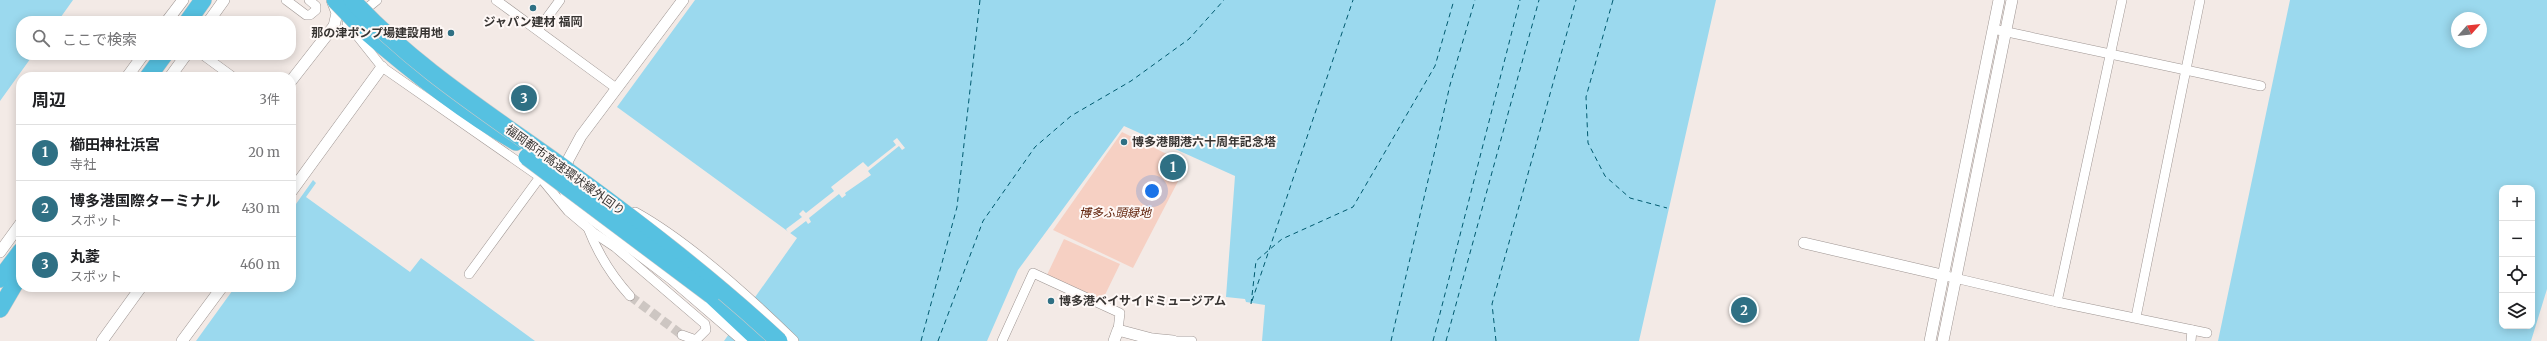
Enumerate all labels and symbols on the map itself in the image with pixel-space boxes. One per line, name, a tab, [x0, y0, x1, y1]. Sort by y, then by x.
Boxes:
marker: ジャパン建材 福岡	[528, 3, 538, 13]
north arrow	[2451, 12, 2487, 48]
place label: ジャパン建材 福岡	[484, 14, 582, 29]
place label: 那の津ポンプ場建設用地	[311, 25, 443, 40]
marker: 那の津ポンプ場建設用地	[446, 28, 456, 38]
pin: 3	[511, 83, 537, 113]
street label: 福岡都市高速環状線外回り	[503, 121, 628, 218]
place label: 博多港開港六十周年記念塔	[1132, 134, 1276, 149]
marker: 博多港開港六十周年記念塔	[1119, 137, 1129, 147]
pin: 1	[1160, 152, 1186, 182]
your location	[1142, 181, 1162, 201]
park label: 博多ふ頭緑地	[1079, 205, 1153, 220]
place label: 博多港ベイサイドミュージアム	[1059, 293, 1226, 308]
pin: 2	[1731, 295, 1757, 325]
marker: 博多港ベイサイドミュージアム	[1046, 296, 1056, 306]

